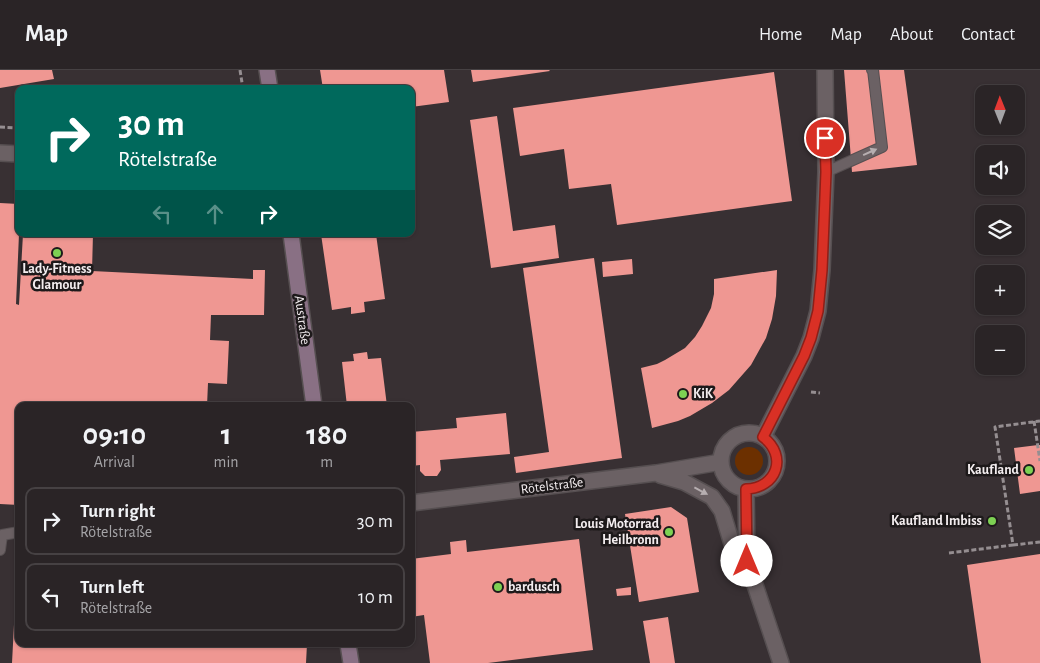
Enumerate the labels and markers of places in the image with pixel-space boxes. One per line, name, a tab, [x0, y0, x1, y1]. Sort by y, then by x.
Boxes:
pin	[804, 117, 846, 159]
marker: Lady-Fitness Glamour	[51, 247, 63, 259]
place label: Lady-Fitness Glamour	[22, 262, 92, 292]
place label: KiK	[693, 387, 714, 401]
marker: KiK	[677, 388, 689, 400]
place label: Kaufland	[967, 463, 1020, 477]
marker: Kaufland	[1023, 464, 1035, 476]
place label: Kaufland Imbiss	[891, 514, 982, 528]
marker: Kaufland Imbiss	[986, 515, 998, 527]
place label: Louis Motorrad Heilbronn	[575, 517, 660, 547]
marker: Louis Motorrad Heilbronn	[663, 526, 675, 538]
place label: bardusch	[508, 580, 560, 594]
marker: bardusch	[492, 581, 504, 593]

